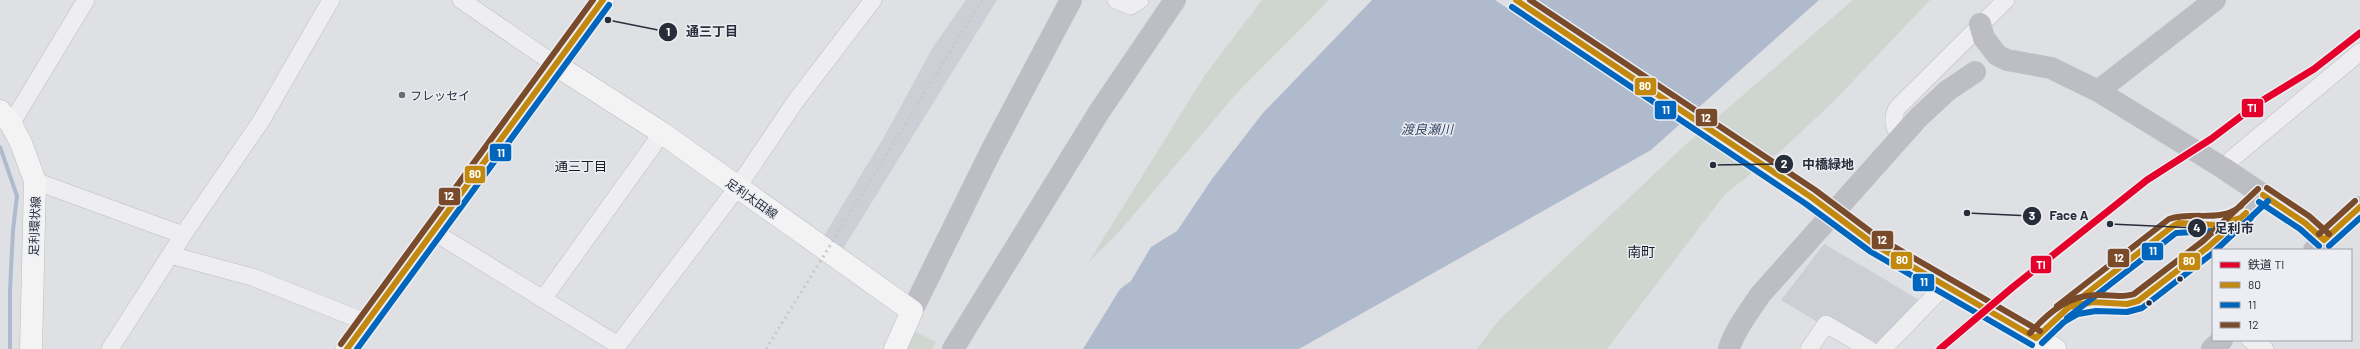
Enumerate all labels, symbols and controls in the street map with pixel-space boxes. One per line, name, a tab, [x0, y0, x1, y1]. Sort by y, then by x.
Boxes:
callout: 通三丁目	[658, 19, 746, 44]
text: 通三丁目	[686, 23, 738, 39]
text: 1	[666, 24, 670, 38]
line badge: 80	[1634, 77, 1657, 96]
text: 80	[1639, 79, 1651, 92]
place label: フレッセイ	[410, 88, 470, 102]
marker: フレッセイ	[397, 90, 407, 100]
line badge: TI	[2241, 98, 2264, 118]
line badge: 11	[1654, 100, 1677, 120]
text: TI	[2247, 101, 2257, 114]
text: 11	[1662, 103, 1670, 116]
line badge: 12	[1695, 108, 1718, 127]
text: 12	[1701, 111, 1711, 124]
water label: 渡良瀬川	[1401, 121, 1455, 137]
line badge: 11	[489, 143, 512, 162]
text: 11	[497, 146, 505, 159]
callout: 中橋緑地	[1774, 152, 1862, 177]
text: 2	[1781, 156, 1788, 170]
text: 中橋緑地	[1802, 156, 1854, 172]
district label: 通三丁目	[555, 158, 607, 174]
line badge: 80	[464, 165, 486, 184]
text: 80	[469, 167, 481, 180]
street label: 足利太田線	[723, 175, 781, 221]
line badge: 12	[438, 187, 461, 206]
text: 12	[444, 189, 454, 202]
street label: 足利環状線	[26, 196, 42, 256]
callout: Face A	[2022, 203, 2097, 228]
text: Face A	[2050, 207, 2089, 223]
text: 3	[2029, 208, 2035, 222]
callout: 足利市	[2187, 216, 2262, 241]
text: 4	[2193, 220, 2201, 234]
text: 足利市	[2214, 220, 2254, 236]
line badge: 12	[1871, 230, 1894, 250]
text: 12	[1877, 233, 1887, 246]
line badge: 11	[2141, 242, 2164, 261]
district label: 南町	[1627, 243, 1655, 260]
text: 11	[2149, 244, 2157, 257]
line badge: 12	[2107, 248, 2130, 268]
legend	[2212, 249, 2352, 341]
line badge: 80	[1890, 251, 1913, 270]
text: 12	[2114, 251, 2124, 264]
line badge: 80	[2178, 252, 2201, 271]
text: 80	[1896, 253, 1908, 266]
text: 80	[2183, 254, 2195, 267]
line badge: TI	[2030, 255, 2052, 274]
text: 鉄道 TI	[2248, 257, 2284, 271]
text: TI	[2036, 258, 2046, 271]
line badge: 11	[1912, 273, 1935, 292]
unlabelled marker	[2175, 274, 2185, 284]
text: 11	[1920, 275, 1928, 288]
text: 80	[2248, 277, 2261, 291]
text: 11	[2248, 297, 2256, 311]
unlabelled marker	[2144, 298, 2154, 308]
text: 12	[2248, 317, 2259, 331]

